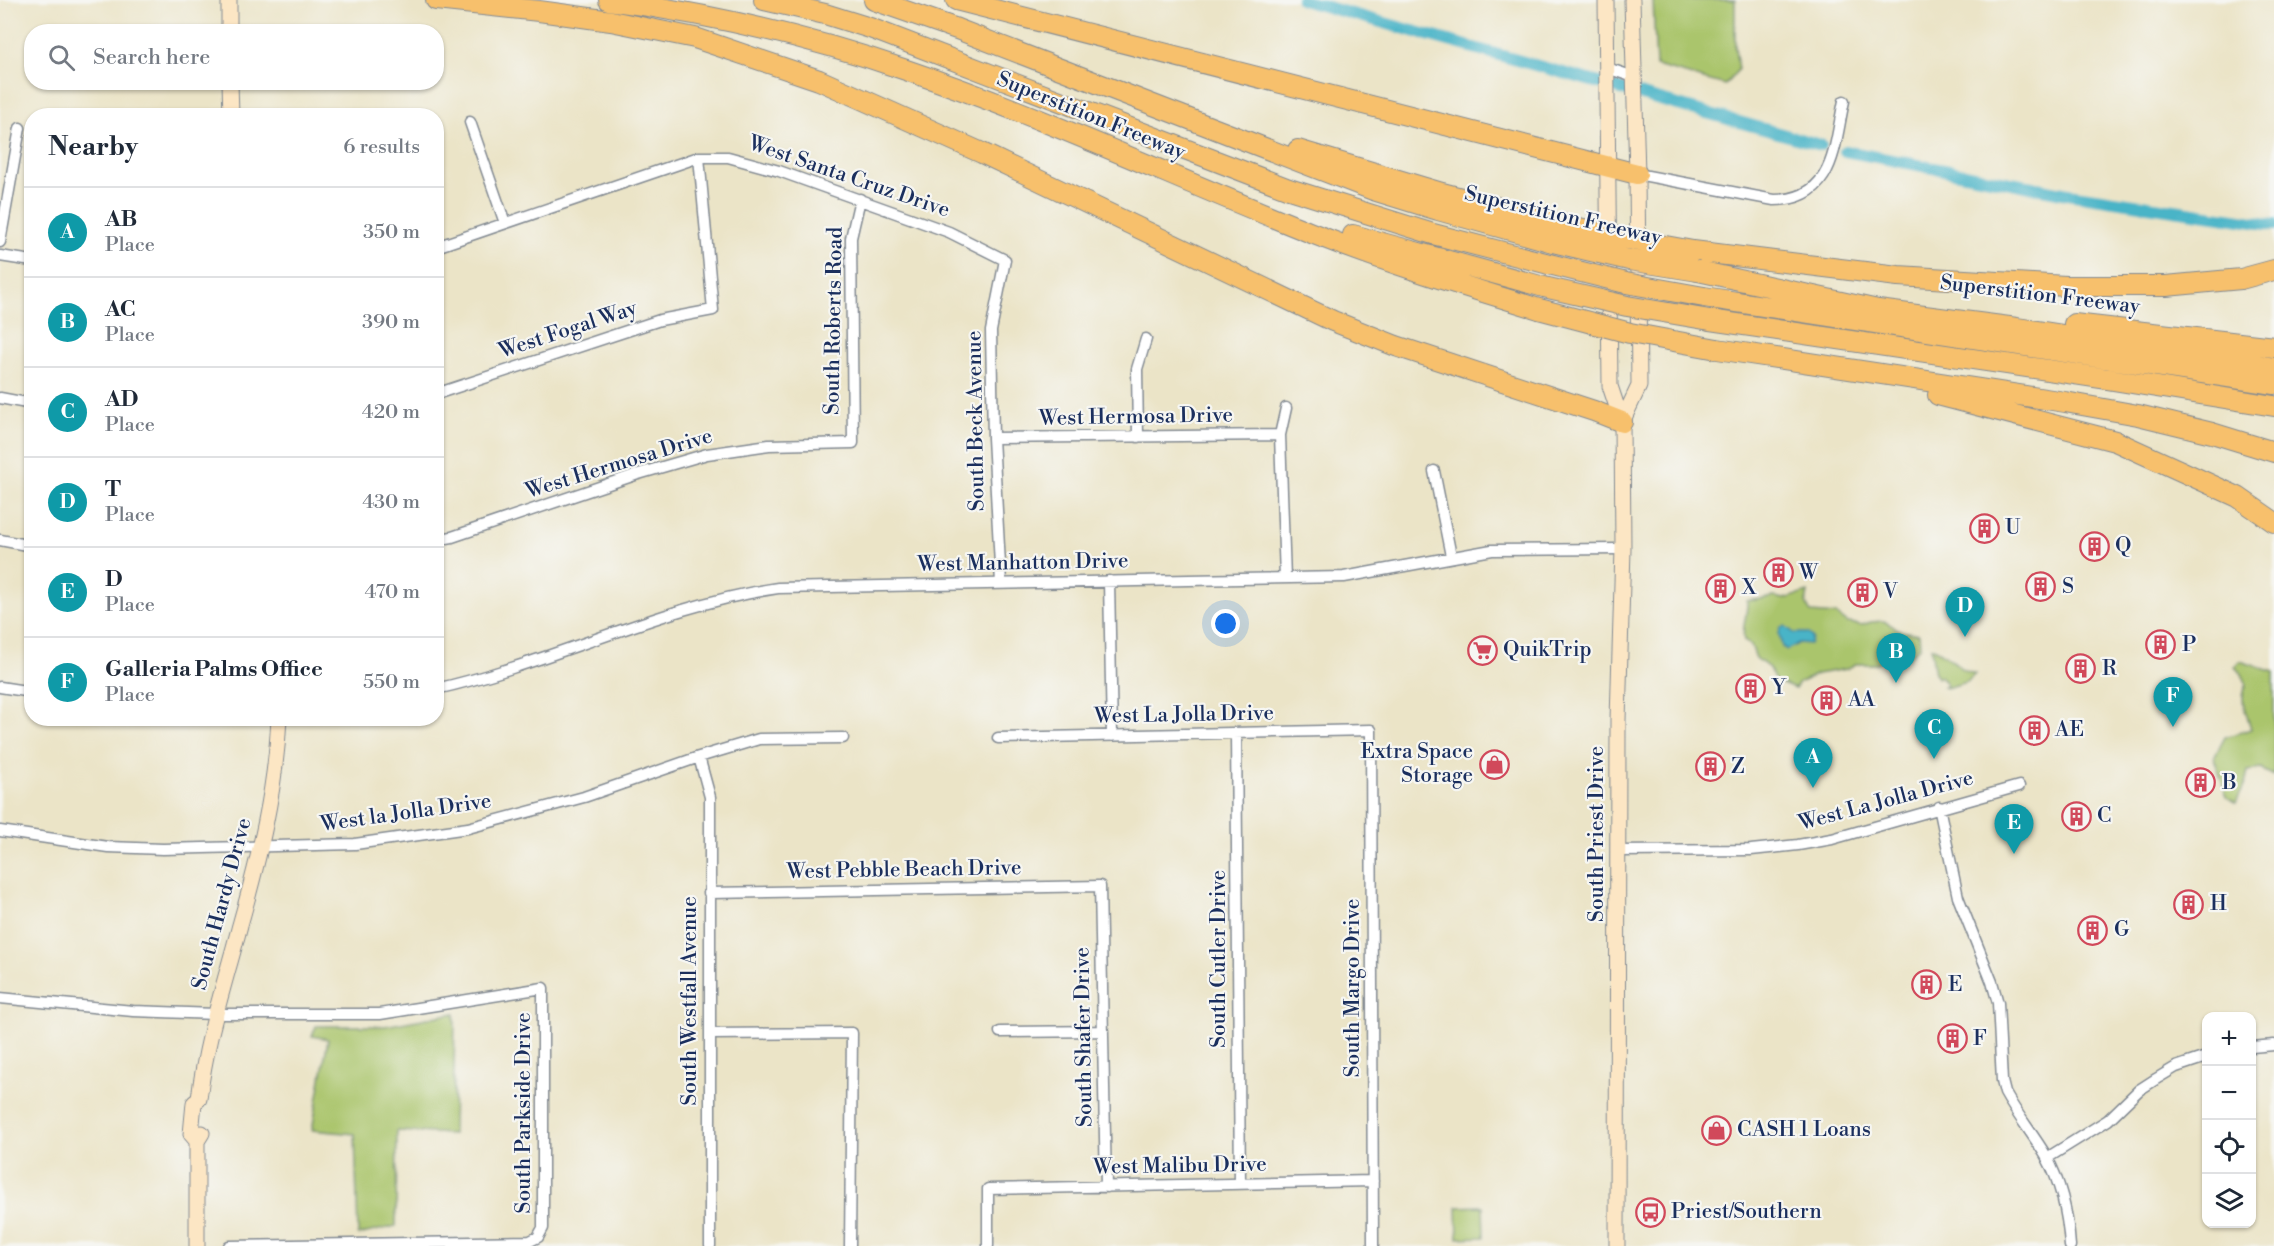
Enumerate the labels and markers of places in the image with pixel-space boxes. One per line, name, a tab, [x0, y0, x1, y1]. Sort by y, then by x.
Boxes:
building icon: U	[1968, 512, 2000, 544]
place label: U	[2005, 515, 2021, 541]
building icon: Q	[2078, 530, 2110, 562]
place label: Q	[2115, 533, 2131, 559]
building icon: W	[1762, 557, 1794, 589]
place label: W	[1798, 560, 1819, 586]
building icon: S	[2025, 571, 2057, 603]
building icon: X	[1705, 572, 1737, 604]
place label: S	[2062, 574, 2074, 600]
place label: X	[1741, 575, 1757, 601]
building icon: V	[1846, 576, 1878, 608]
place label: V	[1882, 579, 1899, 605]
pin: D	[1946, 588, 1984, 637]
building icon: P	[2145, 629, 2177, 661]
place label: P	[2182, 632, 2196, 658]
supermarket icon: QuikTrip	[1466, 634, 1498, 666]
pin: B	[1876, 634, 1916, 683]
place label: QuikTrip	[1503, 637, 1592, 663]
building icon: R	[2065, 653, 2097, 685]
place label: R	[2102, 656, 2117, 682]
building icon: Y	[1735, 672, 1767, 704]
place label: Y	[1771, 675, 1787, 701]
pin: F	[2154, 678, 2192, 727]
building icon: AA	[1811, 684, 1843, 716]
place label: AA	[1847, 687, 1876, 713]
pin: C	[1914, 710, 1954, 759]
building icon: AE	[2018, 714, 2050, 746]
place label: AE	[2054, 717, 2084, 743]
pin: A	[1794, 738, 1832, 788]
place label: Extra Space Storage	[1360, 739, 1473, 789]
shop icon: Extra Space Storage	[1478, 748, 1510, 780]
building icon: Z	[1694, 751, 1726, 783]
place label: Z	[1731, 754, 1745, 780]
building icon: B	[2185, 767, 2217, 799]
place label: B	[2221, 770, 2237, 796]
building icon: C	[2060, 800, 2092, 832]
place label: C	[2097, 803, 2111, 829]
pin: E	[1994, 804, 2034, 854]
building icon: H	[2173, 888, 2205, 920]
place label: H	[2210, 891, 2227, 917]
building icon: G	[2077, 914, 2109, 946]
place label: G	[2114, 917, 2130, 943]
building icon: E	[1911, 969, 1943, 1001]
place label: E	[1948, 972, 1963, 998]
building icon: F	[1936, 1023, 1968, 1055]
place label: F	[1973, 1026, 1987, 1052]
shop icon: CASH 1 Loans	[1700, 1114, 1732, 1146]
place label: CASH 1 Loans	[1737, 1117, 1871, 1143]
bus stop icon: Priest/Southern	[1634, 1196, 1666, 1228]
place label: Priest/Southern	[1671, 1199, 1822, 1225]

